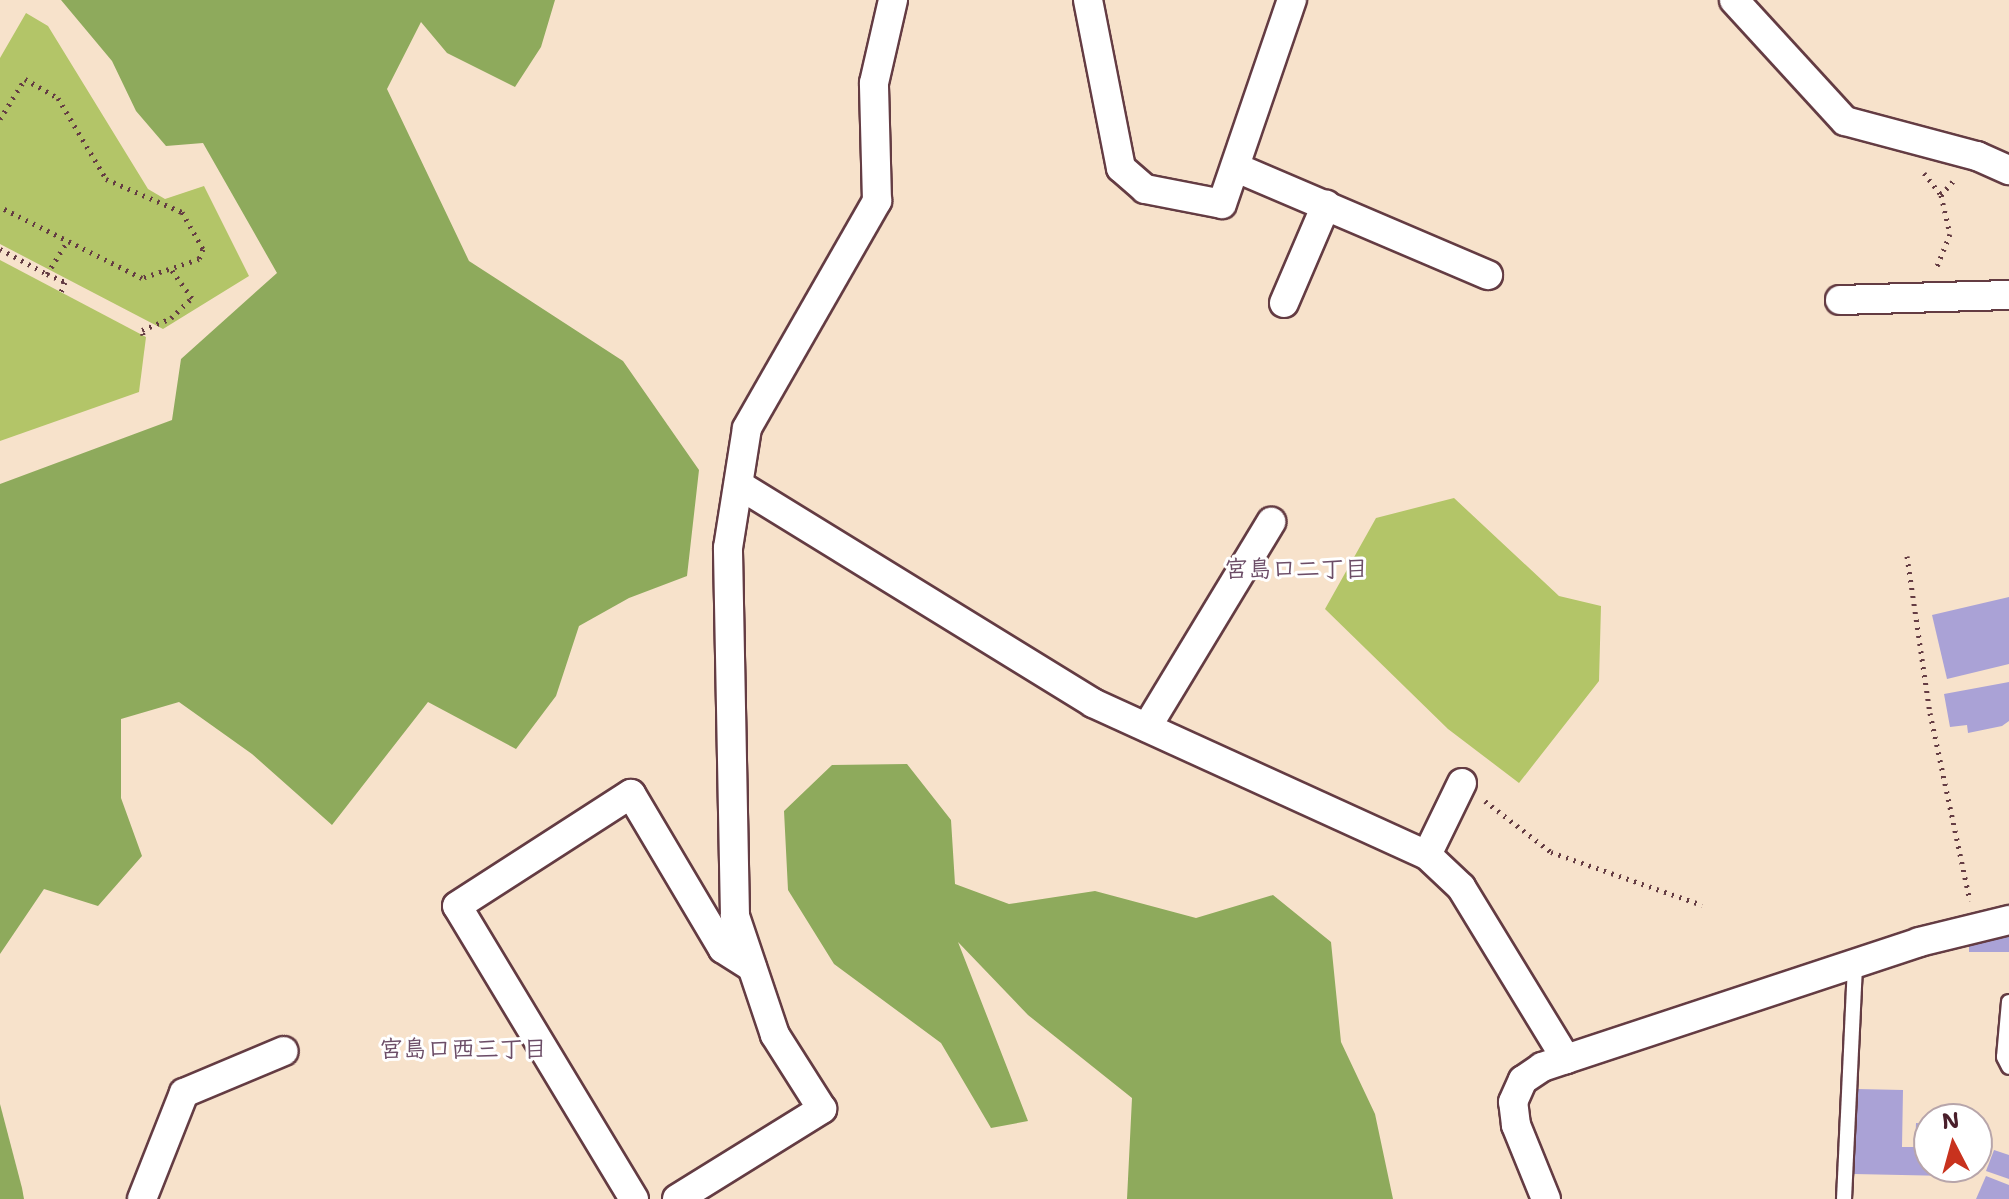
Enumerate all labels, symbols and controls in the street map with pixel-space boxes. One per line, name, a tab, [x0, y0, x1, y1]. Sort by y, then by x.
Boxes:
district label: 宮島口二丁目	[1224, 556, 1368, 584]
district label: 宮島口西三丁目	[379, 1036, 547, 1064]
north arrow	[1913, 1103, 1993, 1183]
text: N	[1940, 1105, 1961, 1136]

